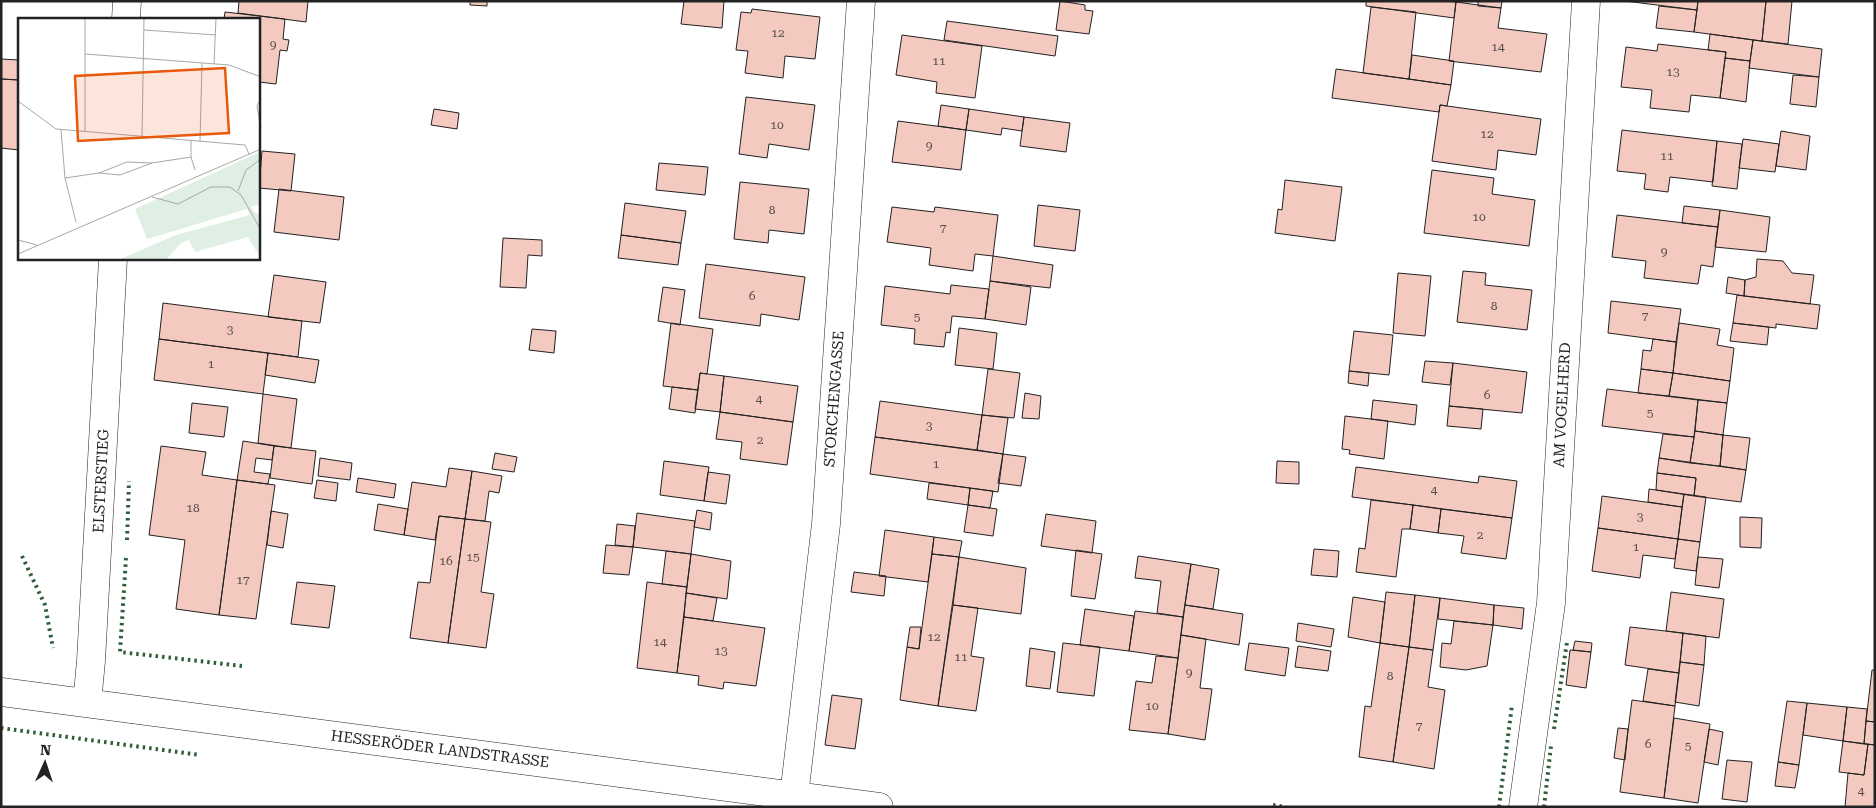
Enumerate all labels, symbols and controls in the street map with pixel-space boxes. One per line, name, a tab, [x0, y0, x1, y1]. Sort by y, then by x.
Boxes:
inset map	[18, 18, 260, 260]
house number: 12	[771, 26, 785, 40]
house number: 9	[270, 38, 277, 52]
house number: 14	[1491, 40, 1505, 54]
house number: 11	[932, 54, 946, 68]
house number: 13	[1666, 65, 1680, 79]
house number: 10	[770, 118, 784, 132]
house number: 12	[1480, 127, 1494, 141]
house number: 9	[926, 139, 933, 153]
house number: 11	[1660, 149, 1674, 163]
house number: 8	[769, 203, 776, 217]
house number: 10	[1472, 210, 1486, 224]
house number: 7	[940, 221, 947, 235]
house number: 9	[1661, 245, 1668, 259]
house number: 6	[749, 289, 756, 303]
house number: 8	[1491, 299, 1498, 313]
house number: 7	[1642, 309, 1649, 323]
house number: 5	[914, 310, 921, 324]
house number: 3	[227, 323, 234, 337]
street label: STORCHENGASSE	[820, 330, 848, 468]
street label: AM VOGELHERD	[1550, 342, 1574, 468]
house number: 1	[208, 357, 215, 371]
house number: 6	[1484, 388, 1491, 402]
house number: 4	[756, 392, 763, 406]
house number: 5	[1647, 406, 1654, 420]
house number: 3	[926, 419, 933, 433]
street label: ELSTERSTIEG	[89, 428, 113, 533]
house number: 2	[757, 433, 764, 447]
house number: 1	[933, 457, 940, 471]
house number: 4	[1431, 483, 1438, 497]
house number: 18	[186, 501, 200, 515]
house number: 3	[1637, 510, 1644, 524]
house number: 2	[1477, 528, 1484, 542]
house number: 1	[1633, 540, 1640, 554]
house number: 15	[466, 550, 480, 564]
house number: 16	[439, 554, 453, 568]
house number: 17	[236, 573, 250, 587]
house number: 12	[927, 630, 941, 644]
house number: 14	[653, 635, 667, 649]
house number: 13	[714, 644, 728, 658]
house number: 11	[954, 650, 968, 664]
house number: 9	[1186, 666, 1193, 680]
house number: 8	[1387, 669, 1394, 683]
house number: 10	[1145, 699, 1159, 713]
house number: 7	[1416, 719, 1423, 733]
street label: HESSERÖDER LANDSTRASSE	[330, 727, 550, 771]
house number: 6	[1645, 737, 1652, 751]
north arrow	[20, 738, 70, 788]
house number: 5	[1685, 739, 1692, 753]
text: N	[40, 742, 52, 758]
house number: 4	[1858, 784, 1865, 798]

